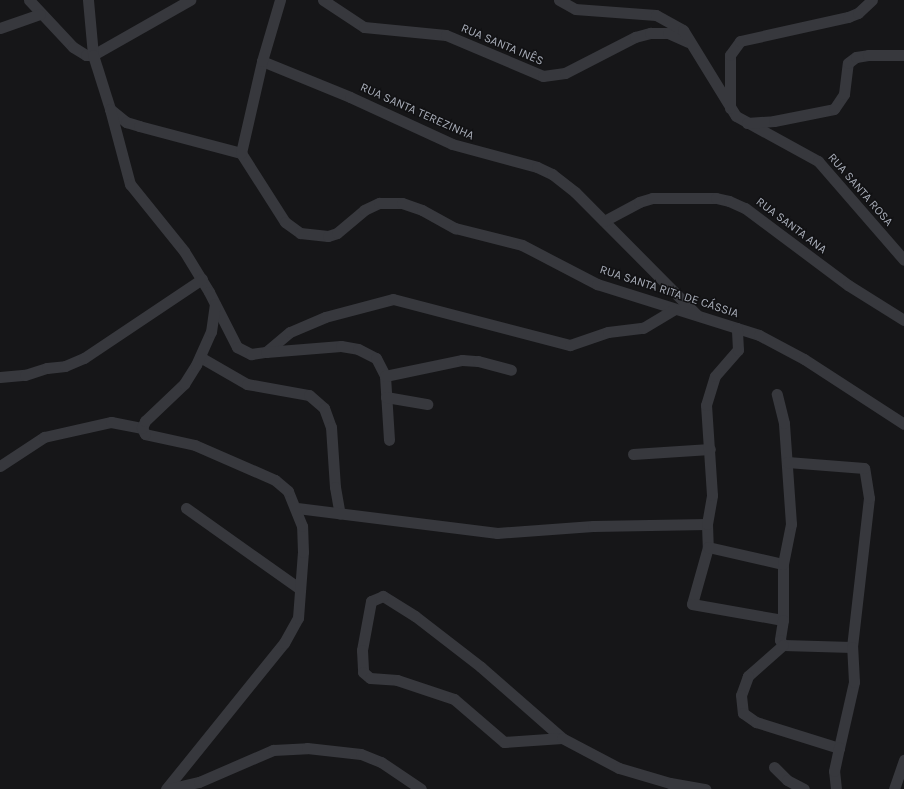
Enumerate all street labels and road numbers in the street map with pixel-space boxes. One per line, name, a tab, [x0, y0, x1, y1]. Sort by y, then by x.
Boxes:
street label: RUA SANTA INÊS	[459, 21, 545, 69]
street label: RUA SANTA TEREZINHA	[358, 80, 476, 144]
street label: RUA SANTA ROSA	[824, 151, 896, 229]
street label: RUA SANTA ANA	[753, 195, 829, 257]
street label: RUA SANTA RITA DE CÁSSIA	[598, 263, 740, 321]

